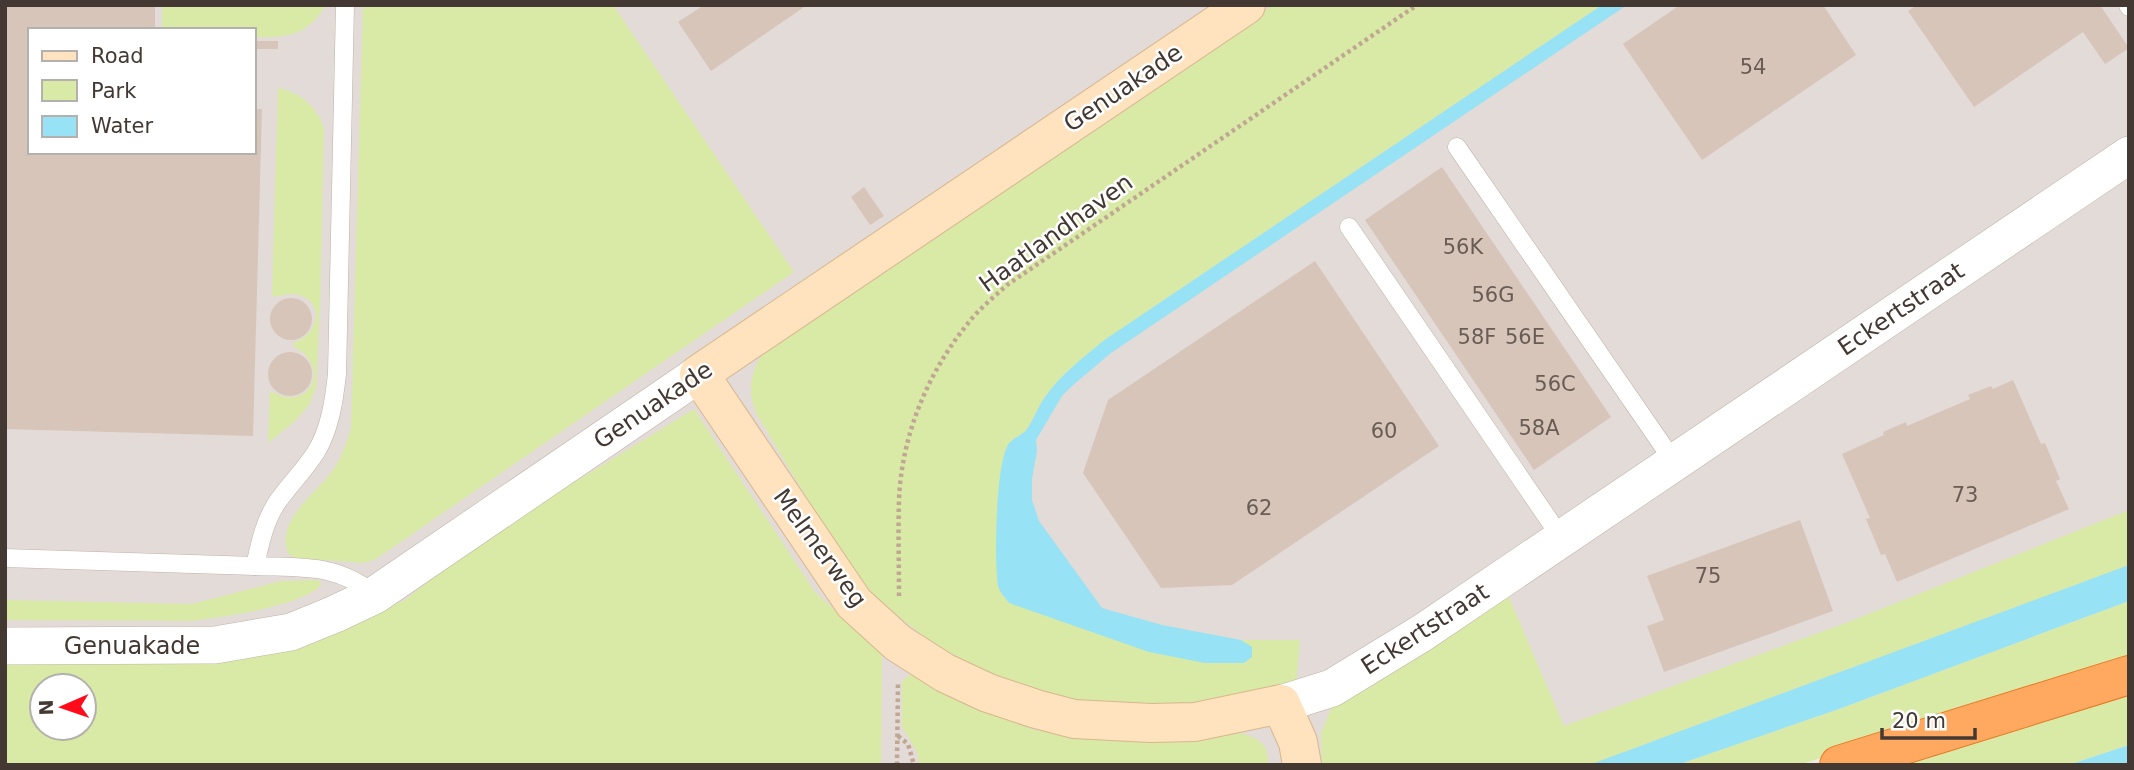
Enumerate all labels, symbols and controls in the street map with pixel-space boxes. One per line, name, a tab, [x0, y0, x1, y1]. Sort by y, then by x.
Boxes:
legend	[28, 28, 256, 154]
street label: Genuakade	[1059, 38, 1187, 138]
text: Road	[91, 44, 144, 68]
house number: 54	[1740, 55, 1766, 79]
text: Park	[91, 79, 137, 103]
text: Water	[91, 114, 153, 138]
street label: Haatlandhaven	[974, 168, 1138, 298]
house number: 56K	[1443, 235, 1484, 259]
street label: Eckertstraat	[1833, 257, 1969, 361]
house number: 56G	[1472, 283, 1515, 307]
house number: 58F	[1458, 325, 1496, 349]
house number: 56E	[1505, 325, 1545, 349]
street label: Genuakade	[589, 355, 717, 455]
house number: 56C	[1534, 372, 1576, 396]
house number: 58A	[1518, 416, 1560, 440]
house number: 60	[1371, 419, 1397, 443]
street label: Melmerweg	[768, 483, 872, 613]
house number: 73	[1952, 483, 1978, 507]
house number: 62	[1246, 496, 1272, 520]
house number: 75	[1695, 564, 1721, 588]
street label: Eckertstraat	[1356, 577, 1494, 681]
street label: Genuakade	[64, 632, 200, 660]
north arrow	[28, 672, 98, 742]
scale bar	[1882, 696, 1975, 740]
text: N	[35, 699, 57, 716]
text: 20 m	[1892, 709, 1946, 733]

